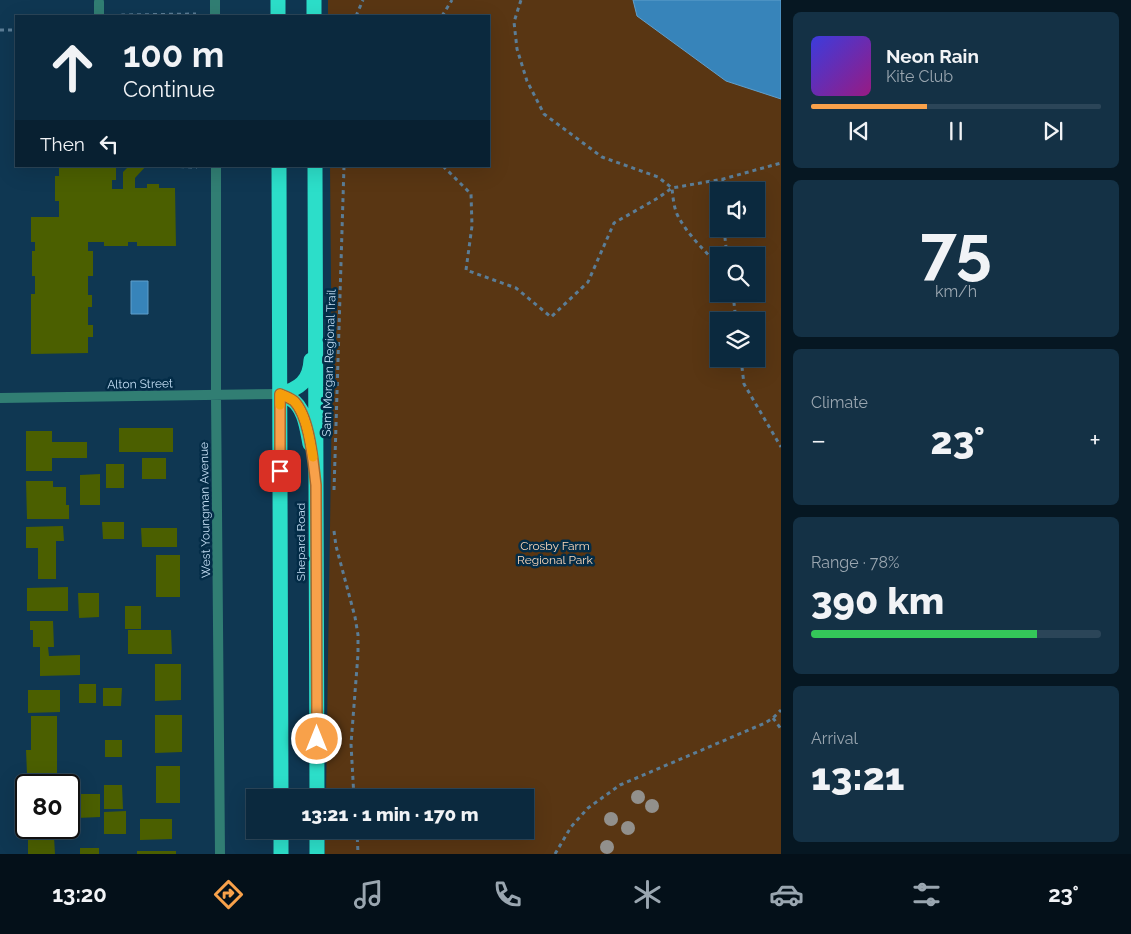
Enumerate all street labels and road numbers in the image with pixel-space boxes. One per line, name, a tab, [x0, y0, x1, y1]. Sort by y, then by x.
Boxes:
street label: Sam Morgan Regional Trail	[319, 288, 339, 437]
street label: Alton Street	[107, 376, 173, 392]
street label: West Youngman Avenue	[197, 442, 213, 578]
street label: Shepard Road	[294, 503, 308, 581]

